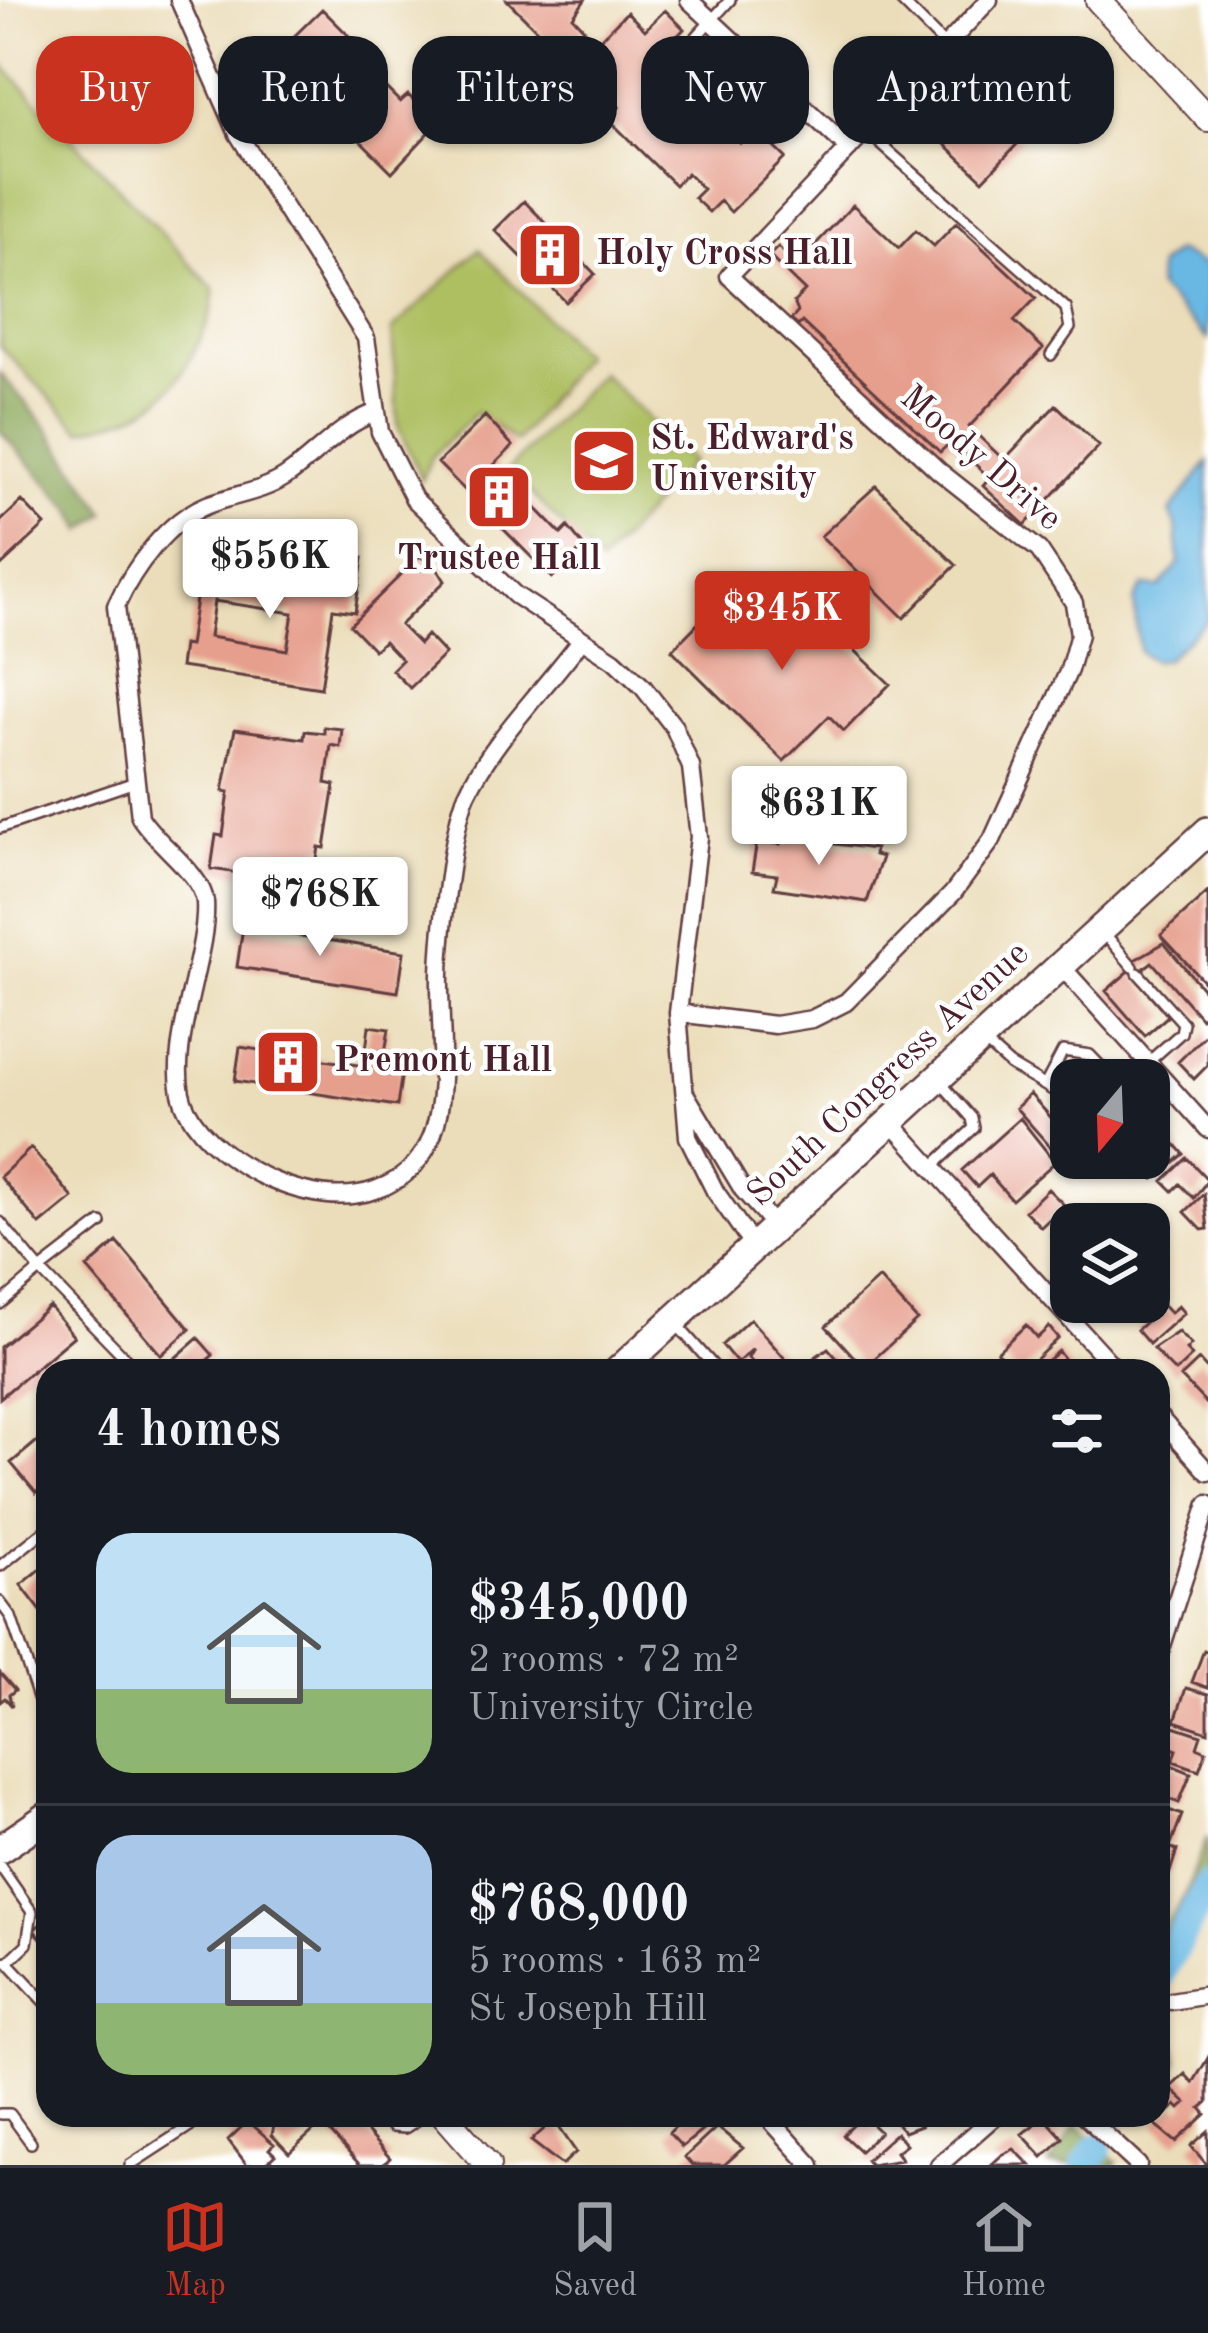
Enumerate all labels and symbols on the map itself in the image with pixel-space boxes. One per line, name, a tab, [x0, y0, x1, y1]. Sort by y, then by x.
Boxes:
building icon: Holy Cross Hall	[515, 220, 585, 290]
place label: Holy Cross Hall	[596, 237, 853, 273]
street label: Moody Drive	[893, 380, 1067, 538]
place label: St. Edward's University	[650, 422, 854, 499]
school or university icon: St. Edward's University	[569, 426, 639, 496]
building icon: Trustee Hall	[464, 462, 534, 532]
pin: $556K	[186, 519, 354, 621]
place label: Trustee Hall	[397, 542, 601, 578]
pin: $345K	[698, 571, 866, 673]
pin: $631K	[735, 766, 903, 868]
pin: $768K	[236, 857, 404, 959]
street label: South Congress Avenue	[742, 936, 1036, 1214]
building icon: Premont Hall	[253, 1027, 323, 1097]
place label: Premont Hall	[334, 1044, 552, 1080]
north arrow	[1050, 1059, 1170, 1179]

